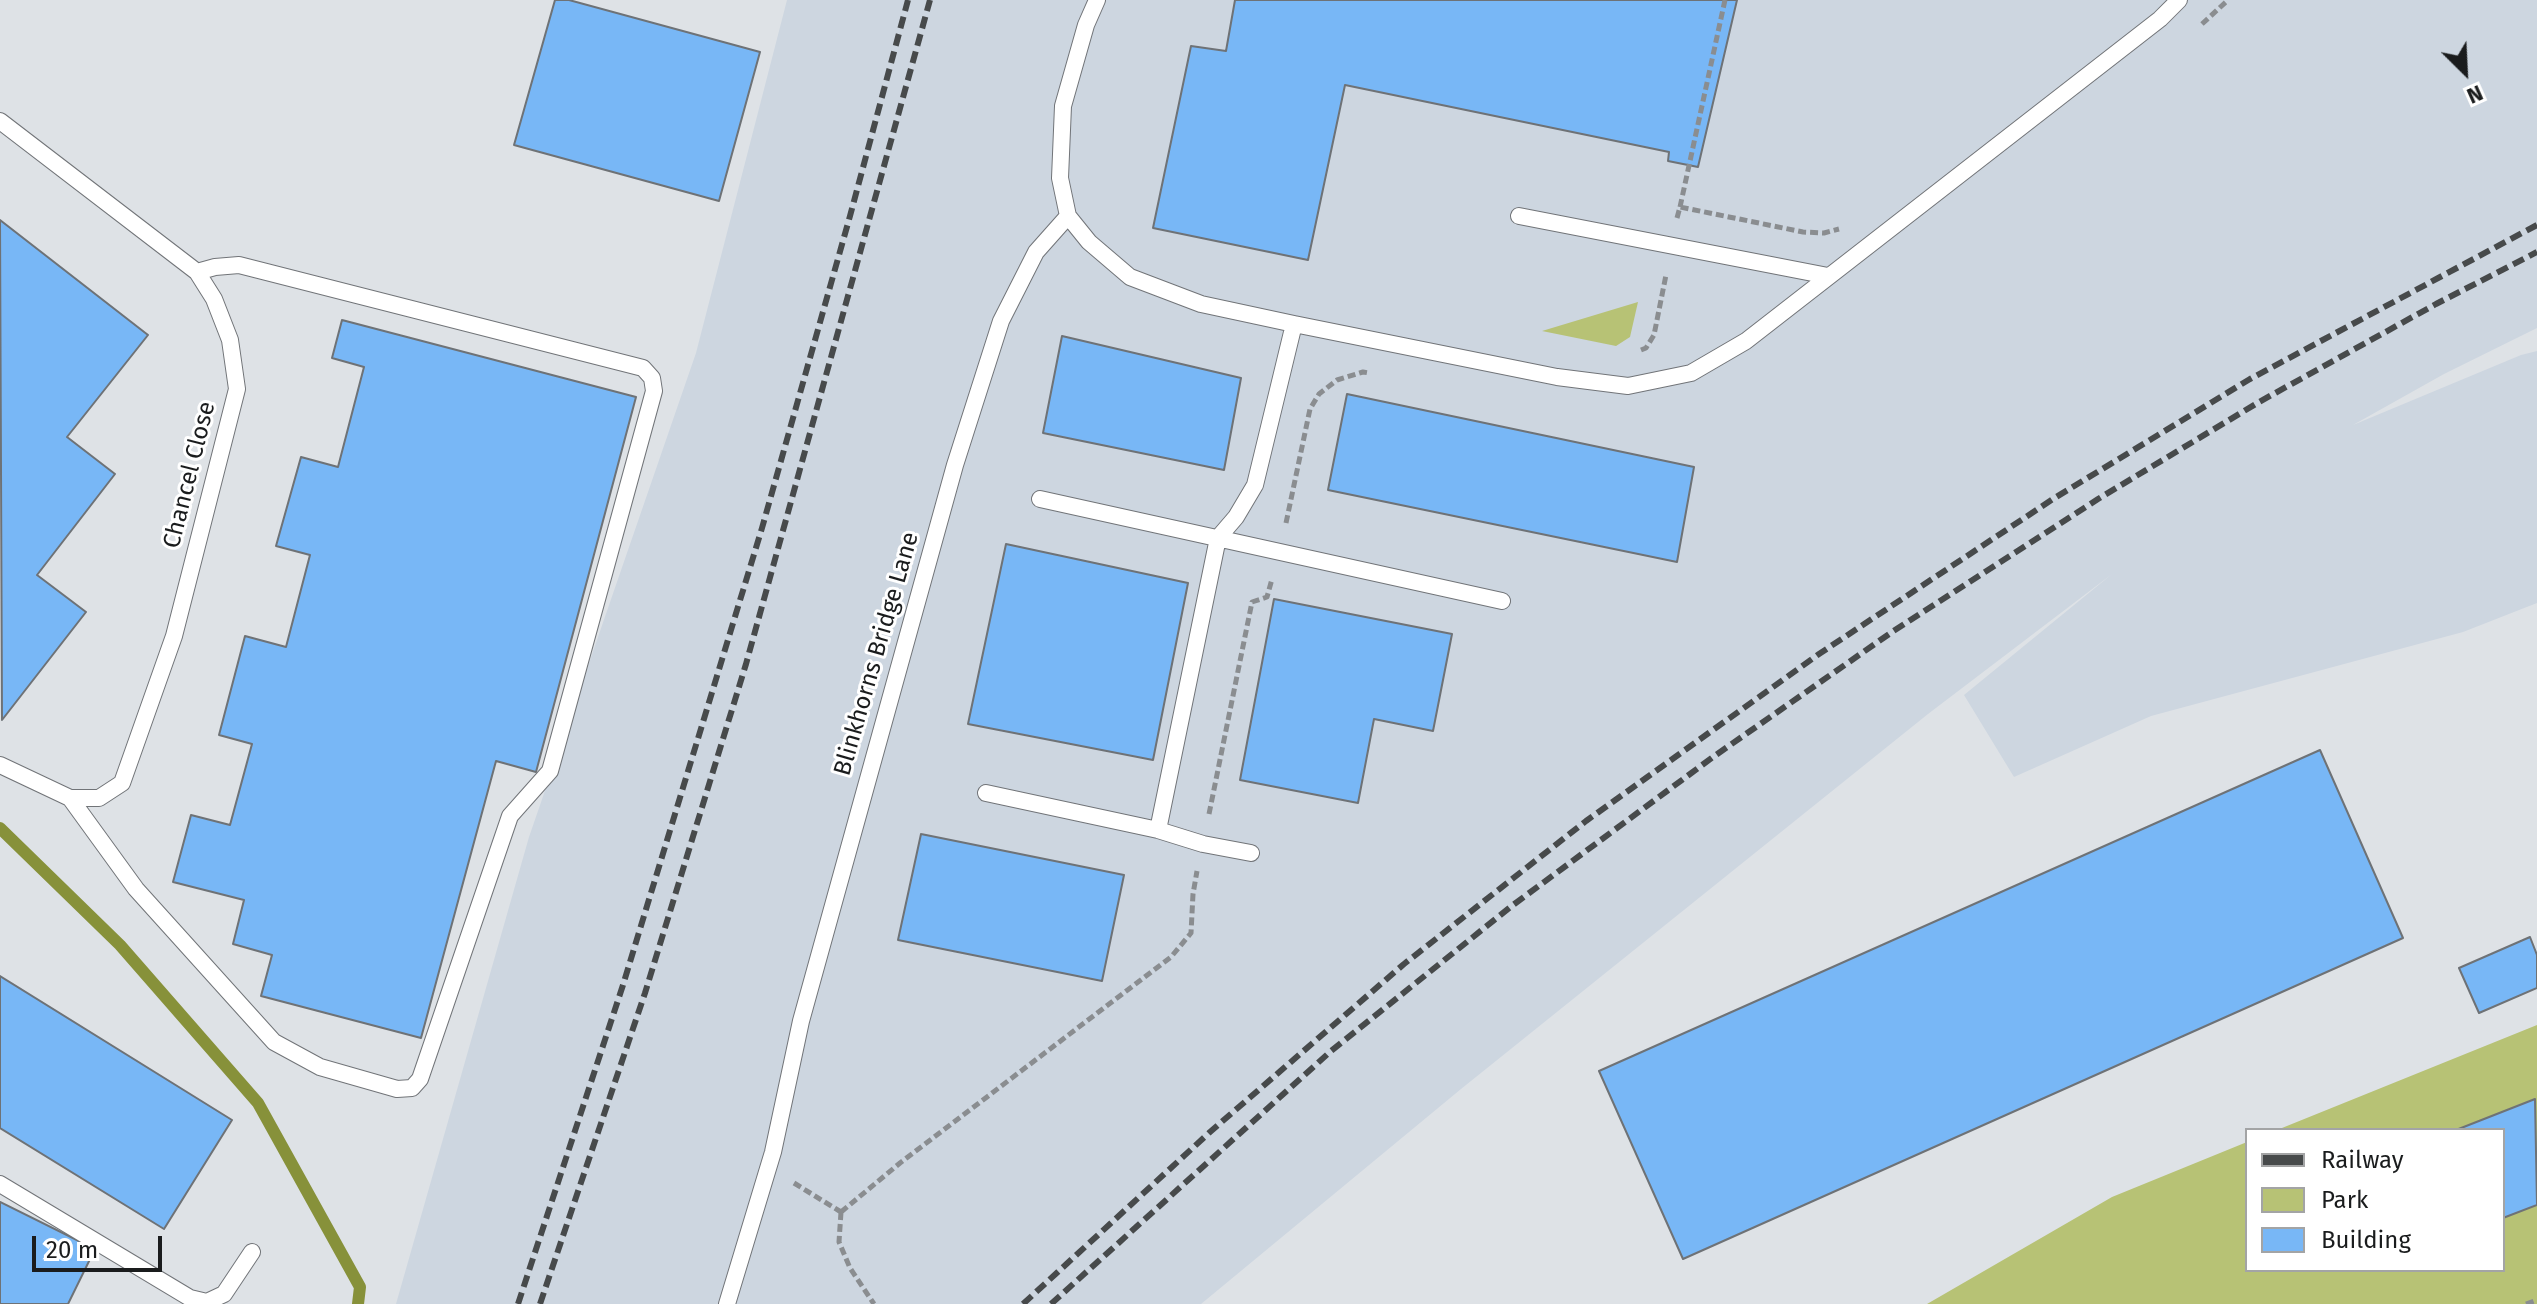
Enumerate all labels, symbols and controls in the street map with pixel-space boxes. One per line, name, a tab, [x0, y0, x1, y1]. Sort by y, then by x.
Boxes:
north arrow	[2425, 32, 2505, 112]
text: N	[2463, 79, 2487, 110]
street label: Chancel Close	[158, 399, 222, 551]
street label: Blinkhorns Bridge Lane	[828, 529, 926, 779]
legend	[2245, 1128, 2505, 1272]
text: Railway	[2321, 1146, 2404, 1174]
text: Park	[2321, 1186, 2368, 1214]
scale bar	[36, 1220, 166, 1270]
text: Building	[2321, 1226, 2411, 1254]
text: 20 m	[46, 1236, 98, 1264]

